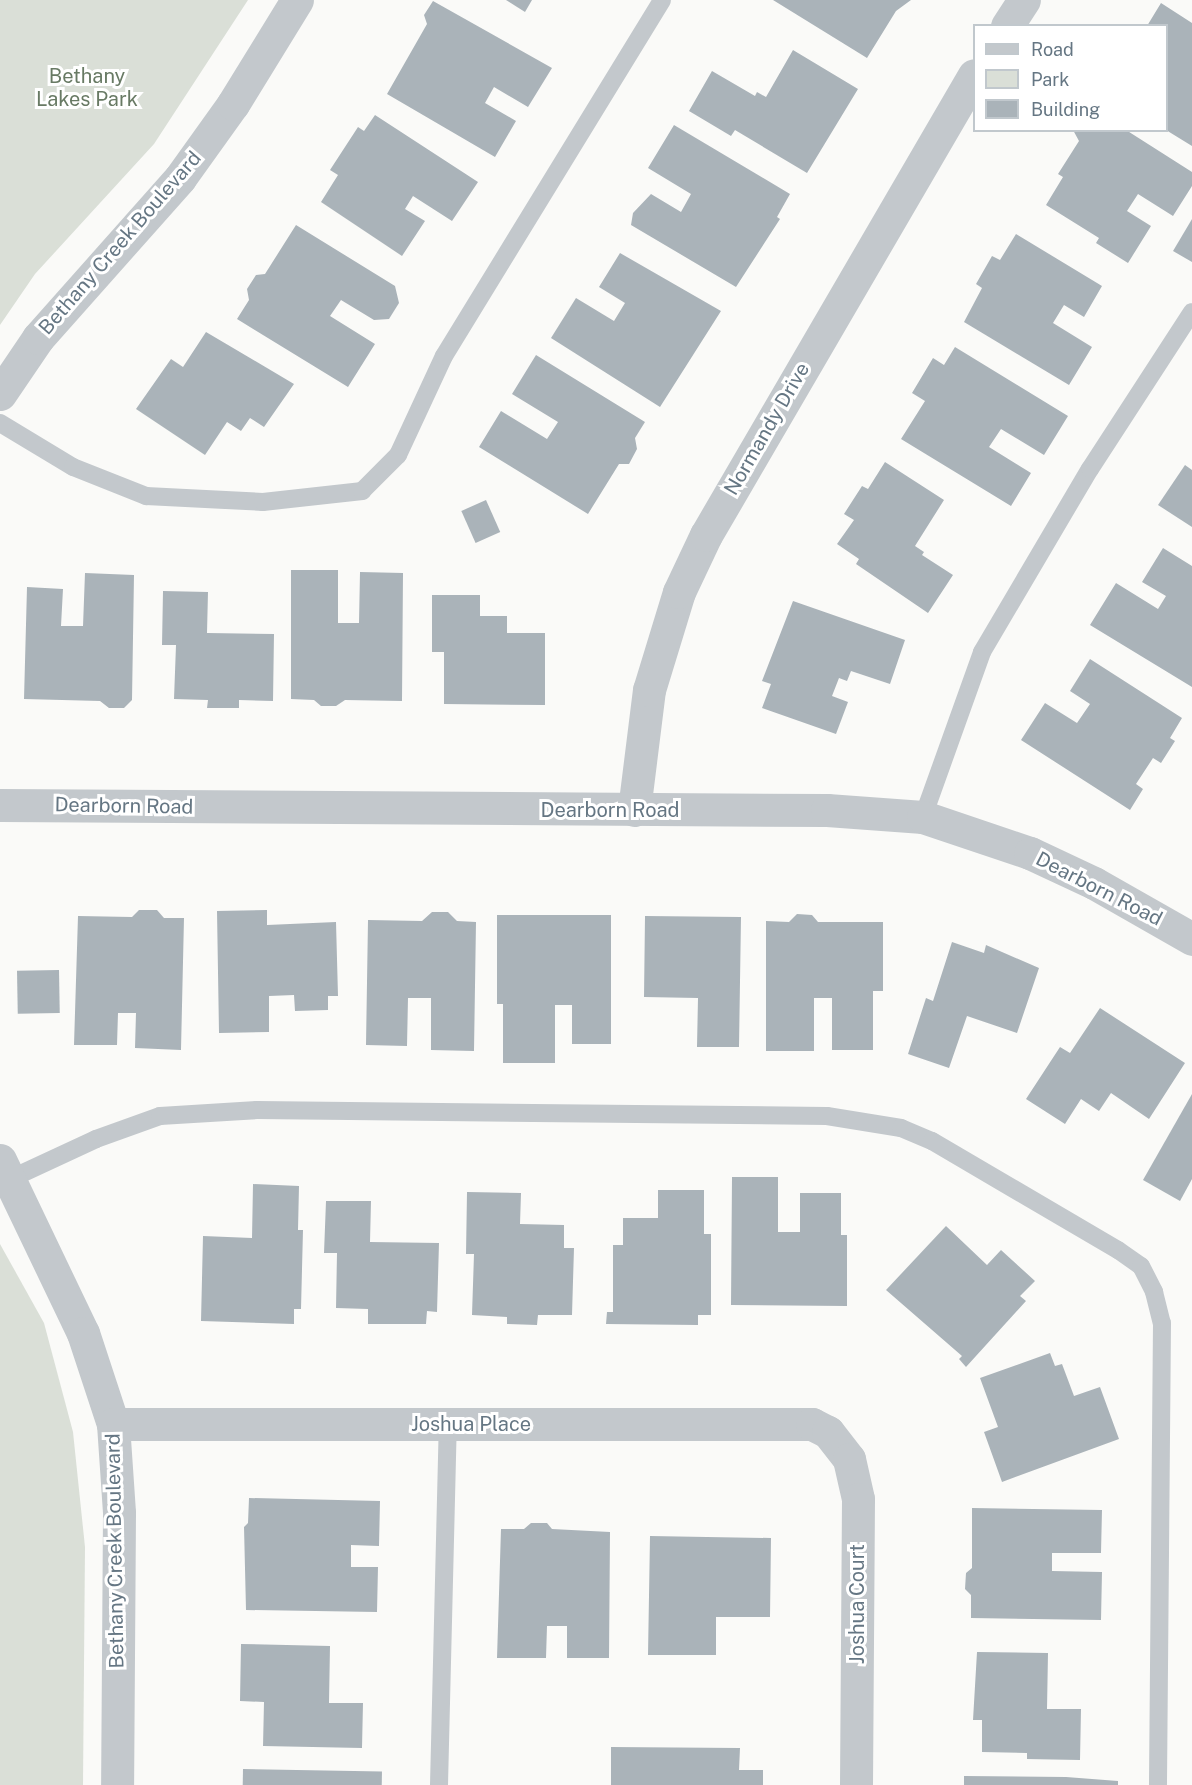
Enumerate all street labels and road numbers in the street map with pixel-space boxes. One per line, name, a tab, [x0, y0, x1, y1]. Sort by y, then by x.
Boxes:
street label: Bethany Creek Boulevard	[34, 146, 206, 340]
street label: Normandy Drive	[719, 358, 815, 500]
street label: Dearborn Road	[54, 793, 194, 819]
street label: Dearborn Road	[541, 798, 679, 822]
street label: Dearborn Road	[1032, 847, 1166, 931]
street label: Joshua Place	[411, 1412, 531, 1436]
street label: Bethany Creek Boulevard	[101, 1433, 129, 1669]
street label: Joshua Court	[845, 1544, 869, 1664]

